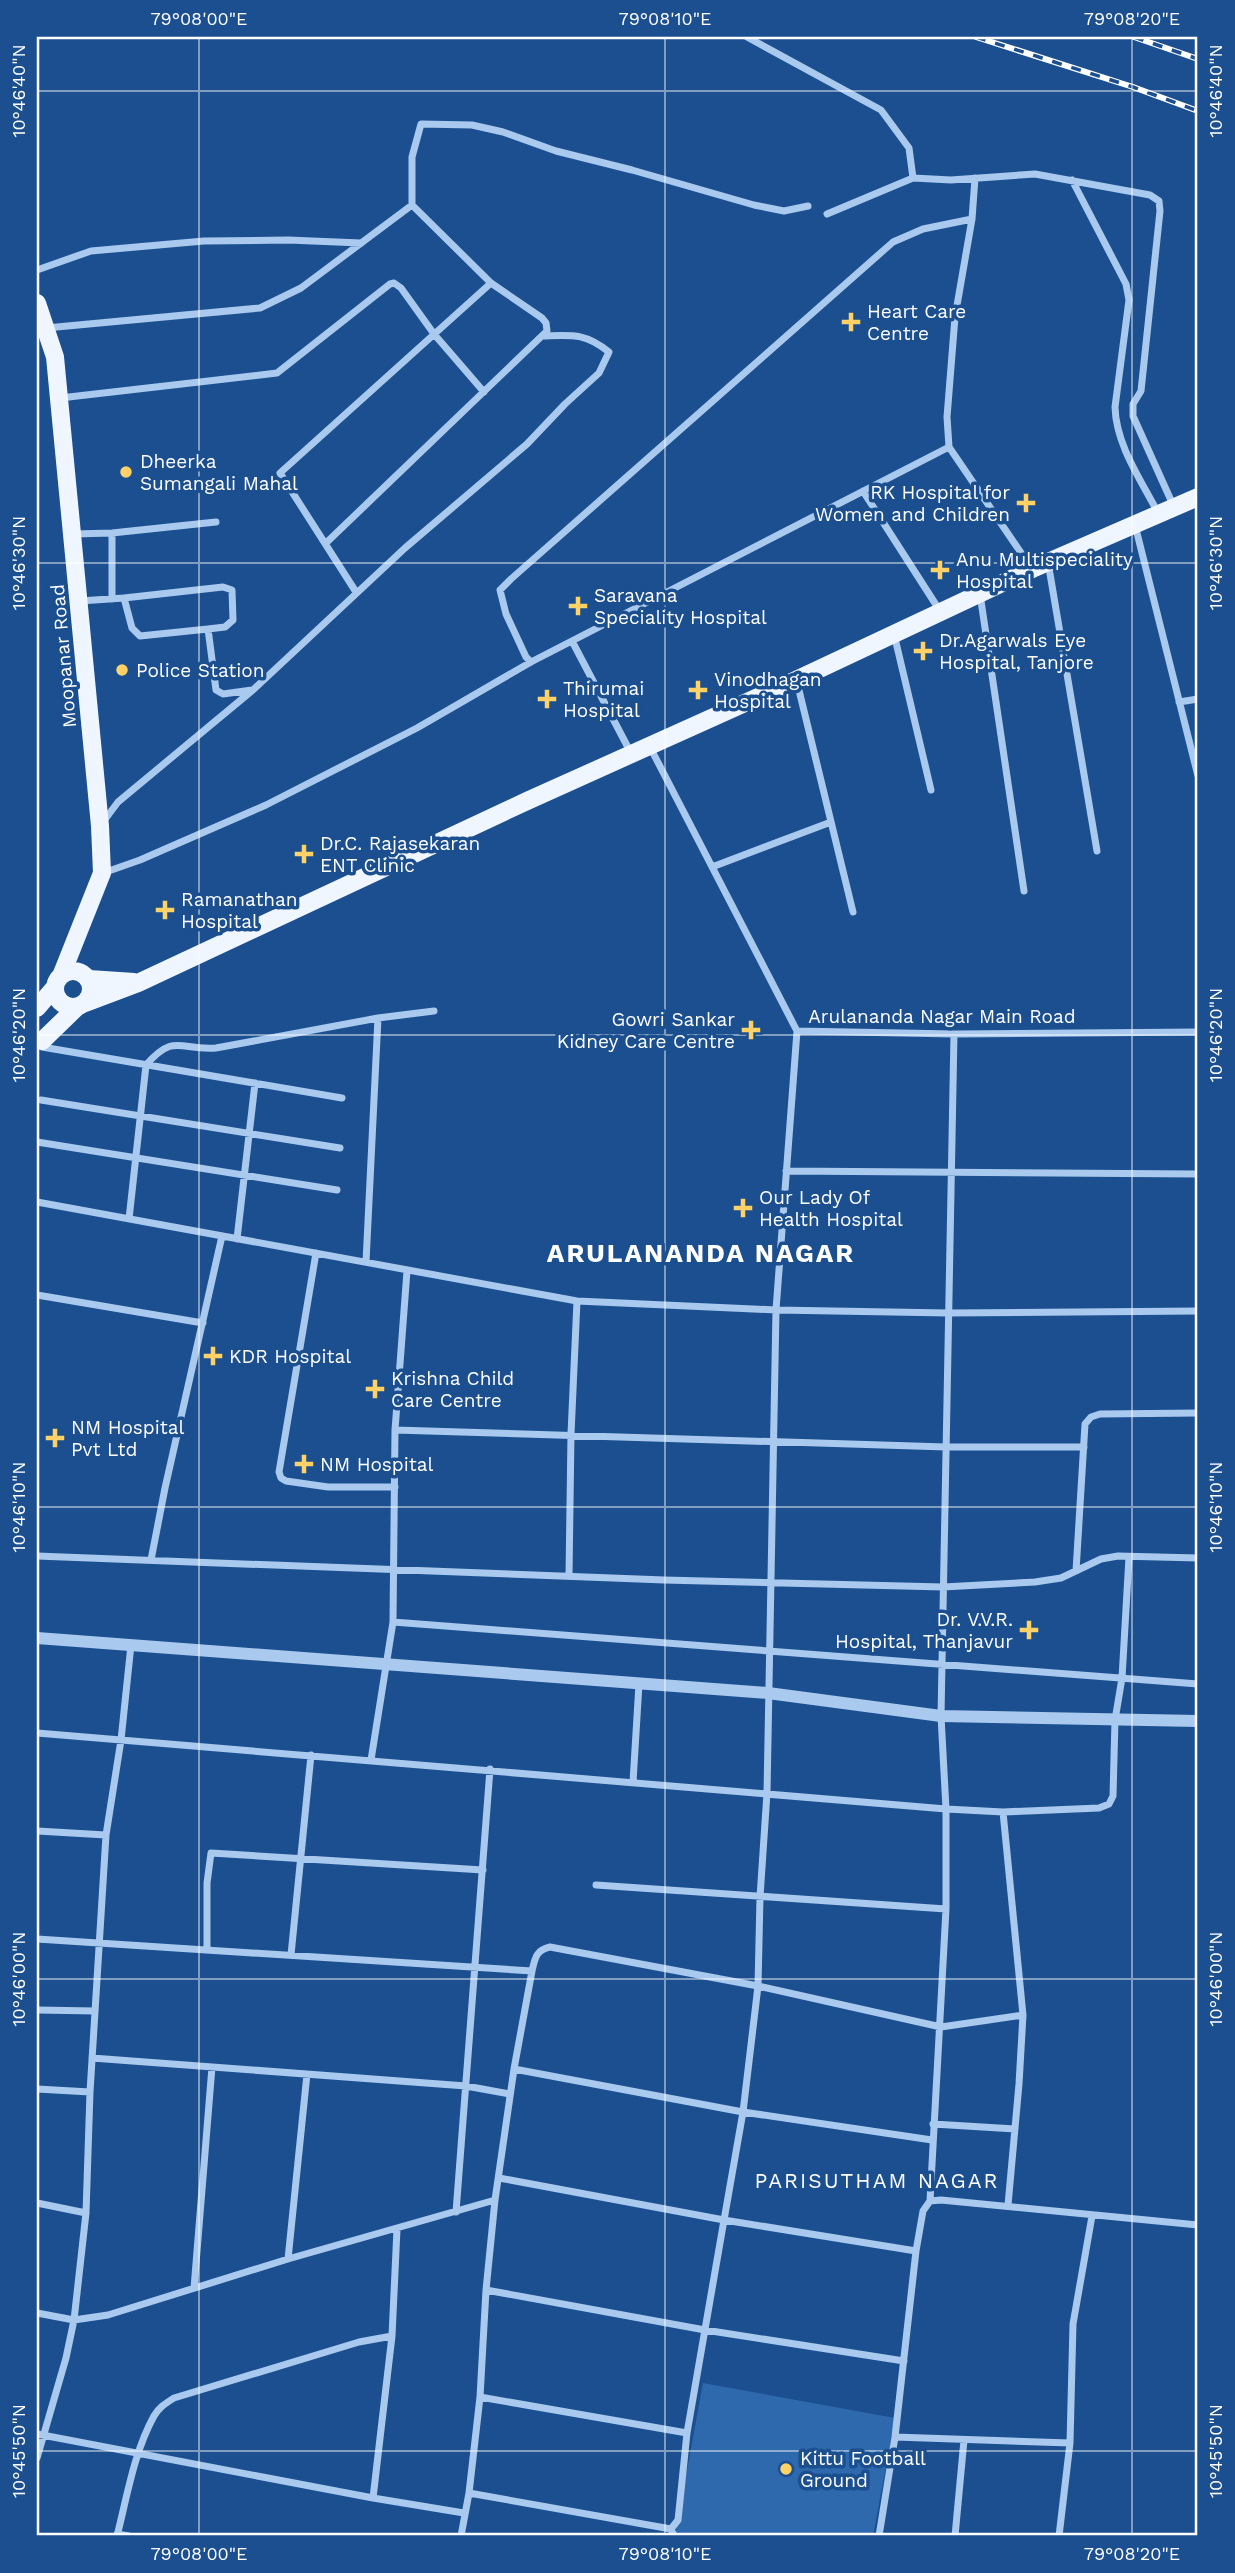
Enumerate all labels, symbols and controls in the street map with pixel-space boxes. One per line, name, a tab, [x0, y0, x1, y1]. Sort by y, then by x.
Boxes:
text: 79°08'00"E	[150, 8, 248, 29]
text: 79°08'10"E	[619, 8, 711, 29]
text: 79°08'20"E	[1084, 8, 1180, 29]
text: 10°46'40"N	[8, 44, 29, 138]
text: 10°46'40"N	[1205, 44, 1226, 138]
place label: Heart Care Centre	[867, 300, 966, 345]
marker: Heart Care Centre	[841, 312, 861, 332]
place label: Dheerka Sumangali Mahal	[140, 450, 298, 495]
marker: Dheerka Sumangali Mahal	[118, 464, 134, 480]
place label: RK Hospital for Women and Children	[815, 481, 1010, 526]
marker: RK Hospital for Women and Children	[1016, 493, 1036, 513]
text: 10°46'30"N	[8, 516, 29, 610]
text: 10°46'30"N	[1205, 516, 1226, 610]
place label: Anu Multispeciality Hospital	[956, 548, 1133, 593]
marker: Anu Multispeciality Hospital	[930, 560, 950, 580]
street label: Moopanar Road	[46, 583, 81, 729]
place label: Saravana Speciality Hospital	[594, 584, 767, 629]
marker: Saravana Speciality Hospital	[568, 596, 588, 616]
place label: Dr.Agarwals Eye Hospital, Tanjore	[939, 629, 1094, 674]
marker: Dr.Agarwals Eye Hospital, Tanjore	[913, 641, 933, 661]
place label: Police Station	[136, 659, 264, 682]
marker: Police Station	[114, 662, 130, 678]
place label: Vinodhagan Hospital	[714, 668, 822, 713]
place label: Thirumai Hospital	[563, 677, 644, 722]
marker: Vinodhagan Hospital	[688, 680, 708, 700]
marker: Thirumai Hospital	[537, 689, 557, 709]
place label: Dr.C. Rajasekaran ENT Clinic	[320, 832, 480, 877]
marker: Dr.C. Rajasekaran ENT Clinic	[294, 844, 314, 864]
place label: Ramanathan Hospital	[181, 888, 298, 933]
marker: Ramanathan Hospital	[155, 900, 175, 920]
text: 10°46'20"N	[8, 988, 29, 1082]
text: 10°46'20"N	[1205, 988, 1226, 1082]
street label: Arulananda Nagar Main Road	[808, 1005, 1076, 1028]
place label: Gowri Sankar Kidney Care Centre	[557, 1008, 735, 1053]
marker: Gowri Sankar Kidney Care Centre	[741, 1020, 761, 1040]
place label: Our Lady Of Health Hospital	[759, 1186, 903, 1231]
marker: Our Lady Of Health Hospital	[733, 1198, 753, 1218]
district label: ARULANANDA NAGAR	[547, 1238, 855, 1268]
place label: KDR Hospital	[229, 1345, 351, 1368]
marker: KDR Hospital	[203, 1346, 223, 1366]
place label: Krishna Child Care Centre	[391, 1367, 514, 1412]
marker: Krishna Child Care Centre	[365, 1379, 385, 1399]
place label: NM Hospital Pvt Ltd	[71, 1416, 185, 1461]
marker: NM Hospital Pvt Ltd	[45, 1428, 65, 1448]
place label: NM Hospital	[320, 1453, 434, 1476]
marker: NM Hospital	[294, 1454, 314, 1474]
text: 10°46'10"N	[8, 1462, 29, 1552]
text: 10°46'10"N	[1205, 1462, 1226, 1552]
place label: Dr. V.V.R. Hospital, Thanjavur	[835, 1608, 1013, 1653]
marker: Dr. V.V.R. Hospital, Thanjavur	[1019, 1620, 1039, 1640]
text: 10°46'00"N	[8, 1931, 29, 2027]
text: 10°46'00"N	[1205, 1931, 1226, 2027]
district label: PARISUTHAM NAGAR	[754, 2168, 1000, 2193]
text: 10°45'50"N	[8, 2404, 29, 2498]
text: 10°45'50"N	[1205, 2404, 1226, 2498]
place label: Kittu Football Ground	[800, 2447, 926, 2492]
marker: Kittu Football Ground	[778, 2461, 794, 2477]
text: 79°08'00"E	[150, 2543, 248, 2564]
text: 79°08'10"E	[619, 2543, 711, 2564]
text: 79°08'20"E	[1084, 2543, 1180, 2564]

